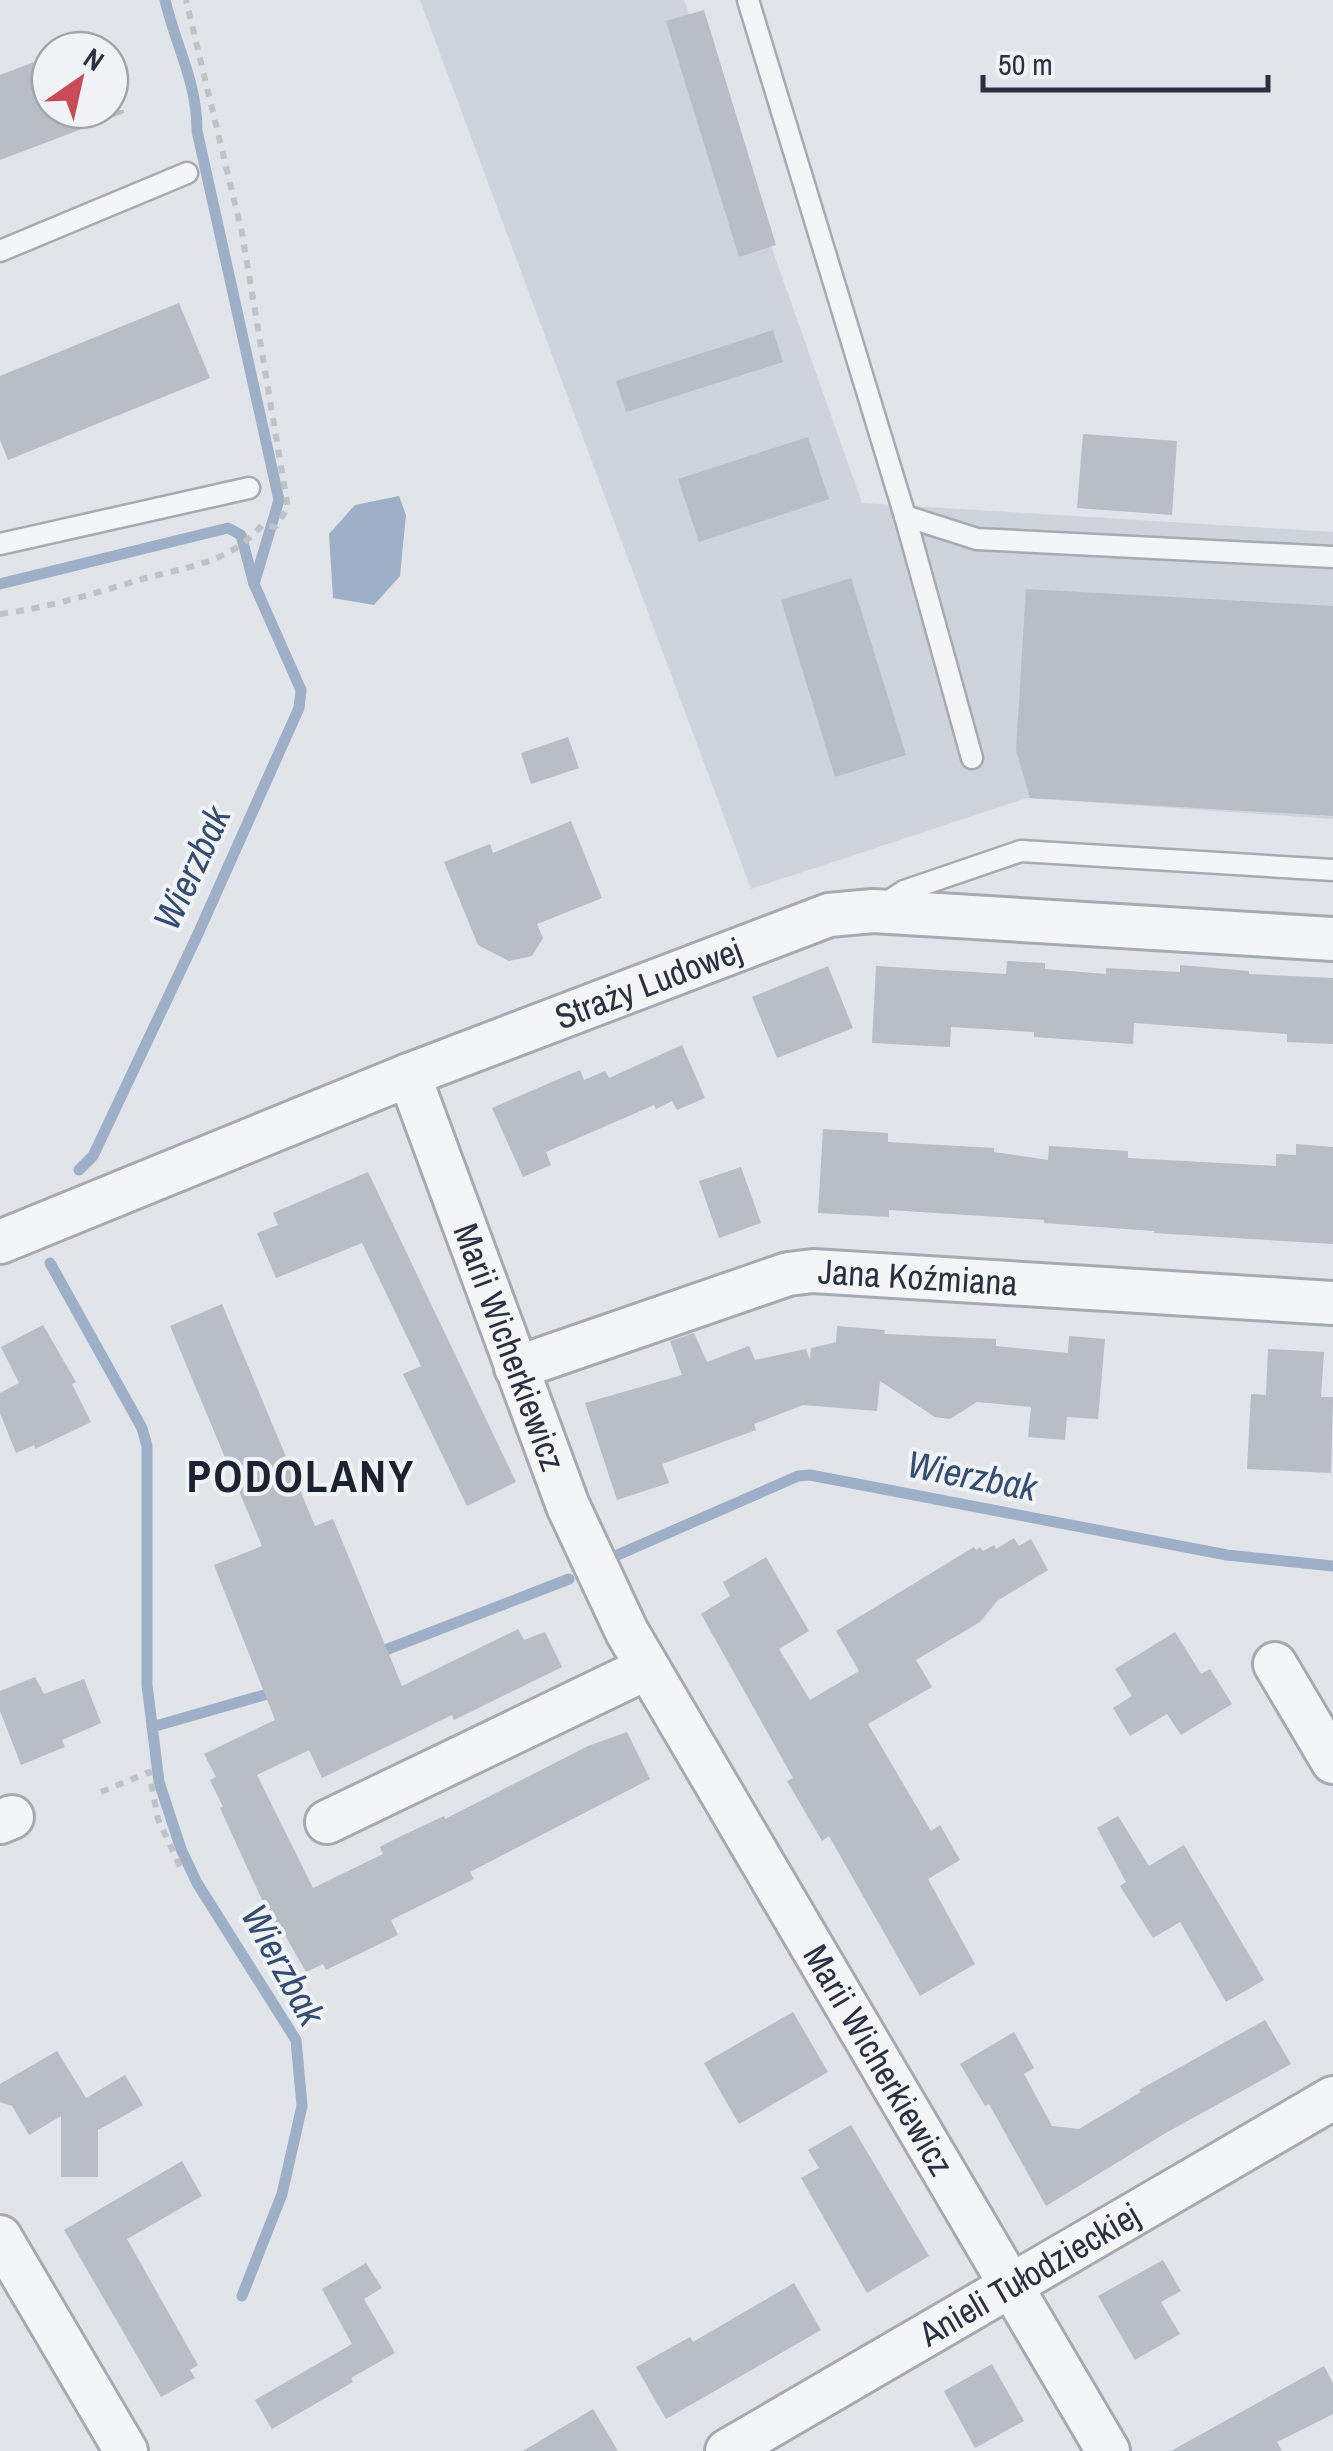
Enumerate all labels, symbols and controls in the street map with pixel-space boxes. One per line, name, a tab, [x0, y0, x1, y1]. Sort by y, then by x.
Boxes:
north arrow	[30, 30, 130, 130]
scale bar	[983, 30, 1268, 92]
text: N	[76, 39, 111, 80]
text: 50 m	[998, 44, 1053, 84]
water label: Wierzbak	[141, 796, 243, 938]
street label: Straży Ludowej	[548, 926, 748, 1040]
street label: Marii Wicherkiewicz	[443, 1217, 577, 1477]
street label: Jana Koźmiana	[817, 1247, 1019, 1307]
water label: Wierzbak	[903, 1438, 1043, 1513]
district label: PODOLANY	[186, 1445, 416, 1506]
water label: Wierzbak	[229, 1895, 338, 2036]
street label: Marii Wicherkiewicz	[793, 1936, 965, 2184]
street label: Anieli Tułodzieckiej	[909, 2192, 1148, 2358]

